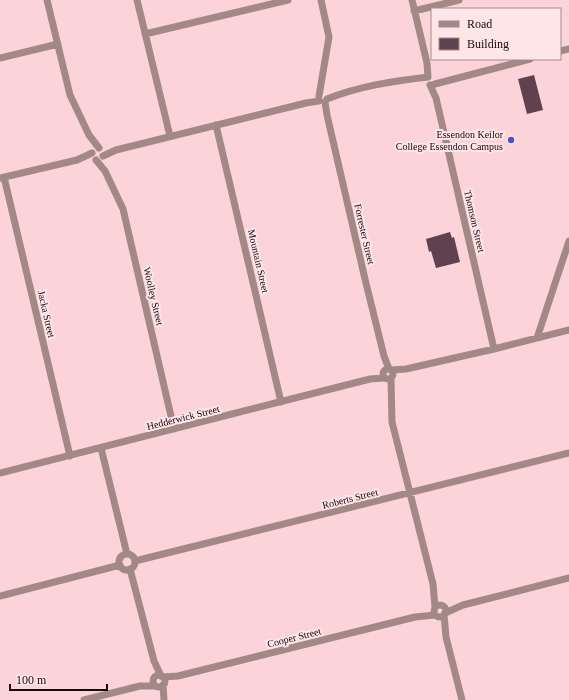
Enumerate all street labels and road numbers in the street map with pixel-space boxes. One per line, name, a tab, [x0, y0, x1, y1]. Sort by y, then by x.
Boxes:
street label: Thomson Street	[462, 189, 487, 254]
street label: Forrester Street	[352, 203, 377, 266]
street label: Mountain Street	[246, 228, 271, 294]
street label: Woolley Street	[141, 266, 166, 327]
street label: Jacka Street	[36, 289, 57, 339]
street label: Hedderwick Street	[146, 403, 221, 432]
street label: Roberts Street	[321, 486, 379, 511]
street label: Cooper Street	[266, 625, 322, 650]

